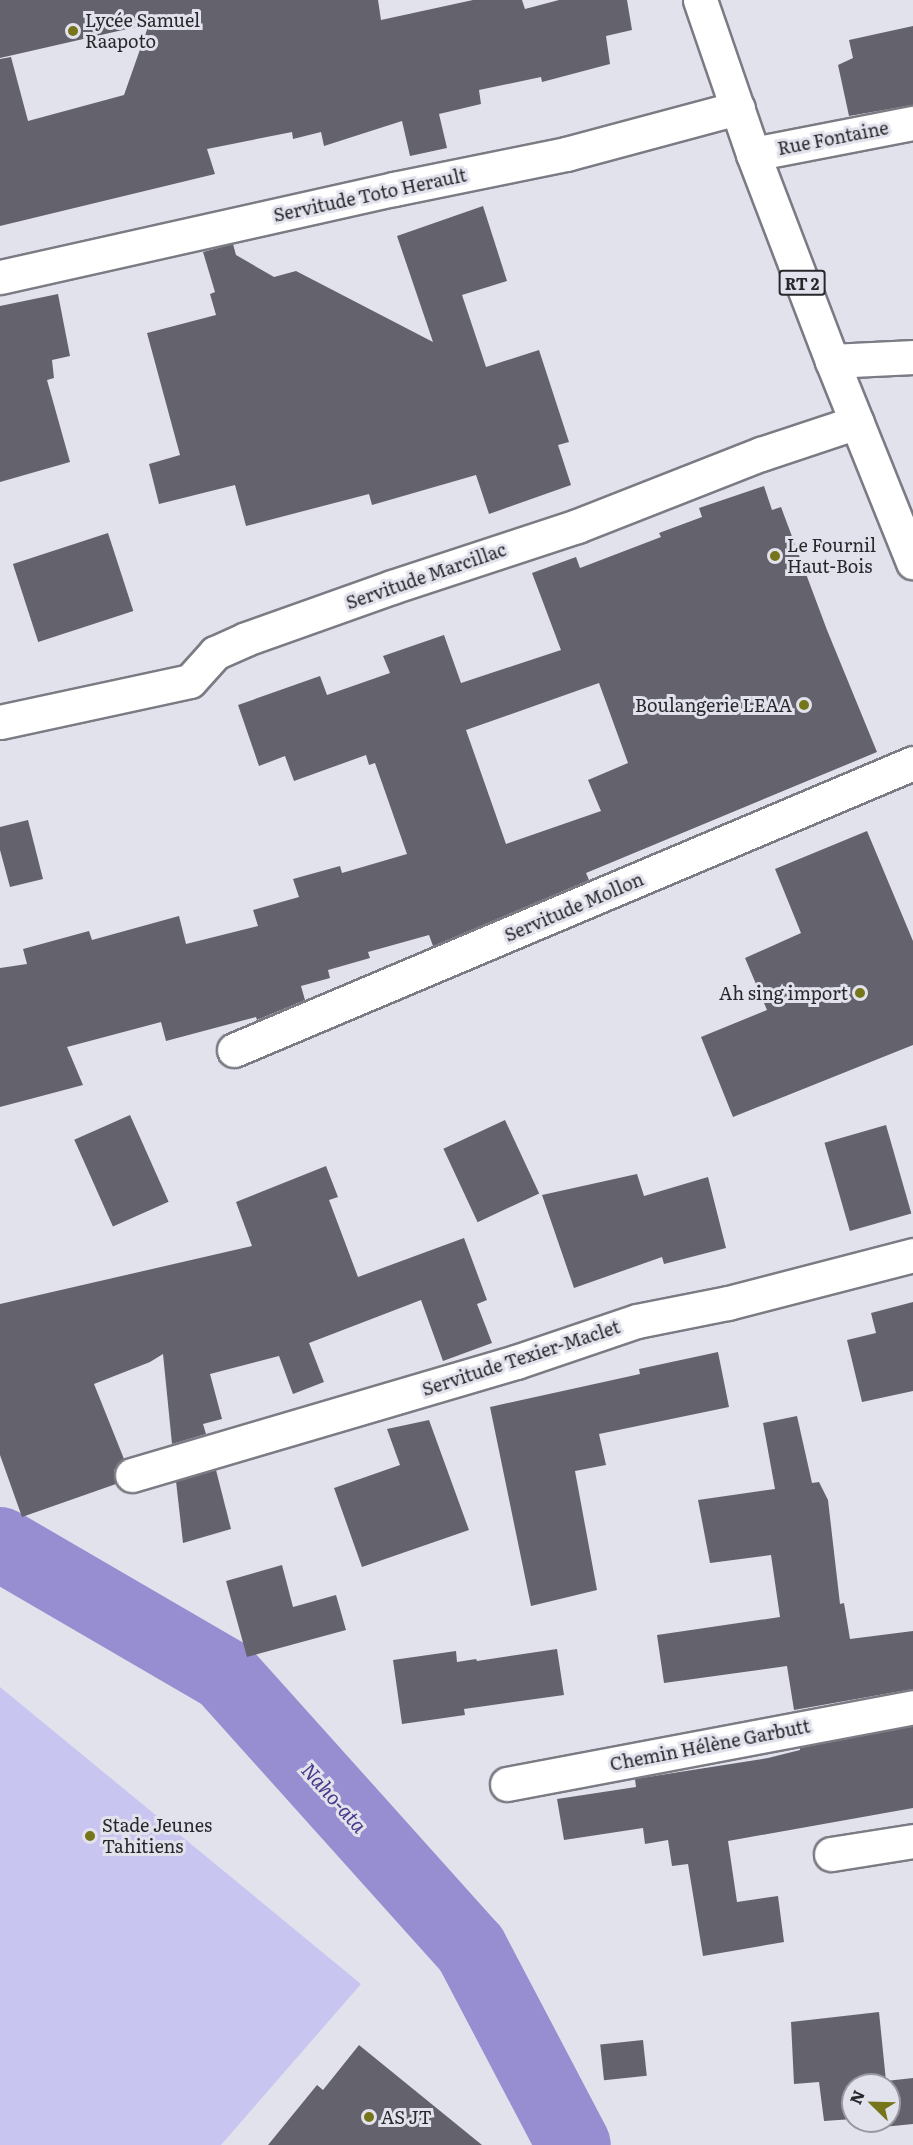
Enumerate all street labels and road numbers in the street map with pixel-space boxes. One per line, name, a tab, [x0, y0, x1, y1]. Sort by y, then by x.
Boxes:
street label: Rue Fontaine	[776, 117, 890, 159]
street label: Servitude Toto Herault	[271, 164, 469, 226]
road number: RT 2	[778, 270, 826, 296]
street label: Servitude Marcillac	[343, 538, 509, 614]
street label: Servitude Mollon	[501, 868, 647, 946]
street label: Servitude Texier-Maclet	[419, 1316, 623, 1400]
street label: Chemin Hélène Garbutt	[608, 1715, 812, 1775]

